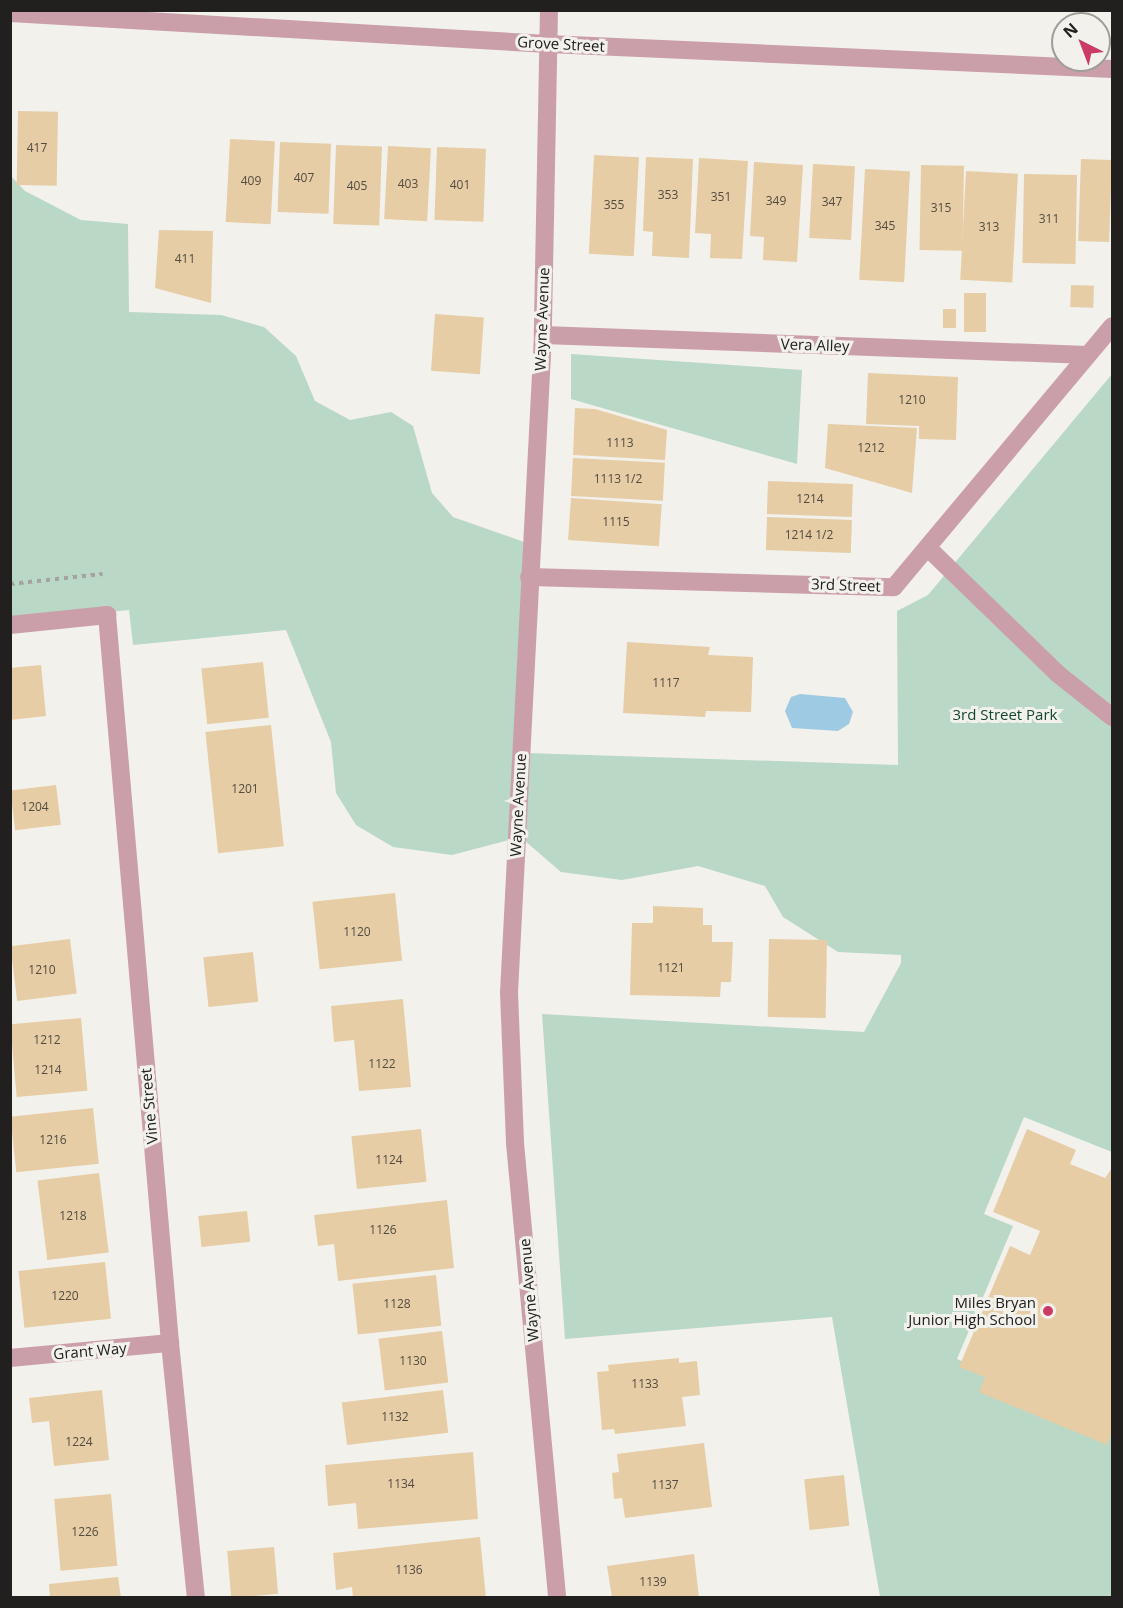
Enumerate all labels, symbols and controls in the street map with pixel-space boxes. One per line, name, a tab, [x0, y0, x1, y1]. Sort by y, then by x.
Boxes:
north arrow	[1051, 12, 1111, 72]
text: N	[1058, 18, 1082, 43]
street label: Grove Street	[517, 33, 605, 55]
house number: 417	[27, 141, 47, 155]
house number: 407	[294, 171, 314, 185]
house number: 409	[241, 174, 261, 188]
house number: 403	[398, 177, 418, 191]
house number: 401	[450, 178, 470, 192]
house number: 405	[347, 179, 367, 193]
house number: 353	[658, 188, 678, 202]
house number: 351	[711, 190, 731, 204]
house number: 349	[766, 194, 786, 208]
house number: 347	[822, 195, 842, 209]
house number: 355	[604, 198, 624, 212]
house number: 315	[931, 201, 951, 215]
house number: 311	[1039, 212, 1059, 226]
house number: 345	[875, 219, 895, 233]
house number: 313	[979, 220, 999, 234]
house number: 411	[175, 252, 195, 266]
street label: Wayne Avenue	[531, 267, 553, 371]
street label: Vera Alley	[780, 335, 850, 355]
house number: 1210	[898, 393, 926, 407]
house number: 1113	[606, 436, 634, 450]
house number: 1212	[857, 441, 885, 455]
house number: 1113 1/2	[594, 472, 642, 486]
house number: 1214	[796, 492, 824, 506]
house number: 1115	[602, 515, 630, 529]
house number: 1214 1/2	[785, 528, 833, 542]
street label: 3rd Street	[811, 575, 881, 595]
house number: 1117	[652, 676, 680, 690]
park label: 3rd Street Park	[953, 706, 1057, 724]
street label: Wayne Avenue	[506, 753, 530, 857]
house number: 1201	[231, 782, 259, 796]
house number: 1204	[21, 800, 49, 814]
house number: 1120	[343, 925, 371, 939]
house number: 1121	[657, 961, 685, 975]
house number: 1210	[28, 963, 56, 977]
house number: 1212	[33, 1033, 61, 1047]
house number: 1122	[368, 1057, 396, 1071]
house number: 1214	[34, 1063, 62, 1077]
street label: Vine Street	[137, 1067, 161, 1145]
house number: 1216	[39, 1133, 67, 1147]
house number: 1124	[375, 1153, 403, 1167]
house number: 1218	[59, 1209, 87, 1223]
house number: 1126	[369, 1223, 397, 1237]
street label: Wayne Avenue	[516, 1238, 542, 1342]
house number: 1220	[51, 1289, 79, 1303]
place label: Miles Bryan Junior High School	[908, 1293, 1036, 1328]
house number: 1128	[383, 1297, 411, 1311]
marker: Miles Bryan Junior High School	[1041, 1304, 1055, 1318]
street label: Grant Way	[53, 1339, 127, 1363]
house number: 1130	[399, 1354, 427, 1368]
house number: 1133	[631, 1377, 659, 1391]
house number: 1132	[381, 1410, 409, 1424]
house number: 1224	[65, 1435, 93, 1449]
house number: 1134	[387, 1477, 415, 1491]
house number: 1137	[651, 1478, 679, 1492]
house number: 1226	[71, 1525, 99, 1539]
house number: 1136	[395, 1563, 423, 1577]
house number: 1139	[639, 1575, 667, 1589]

